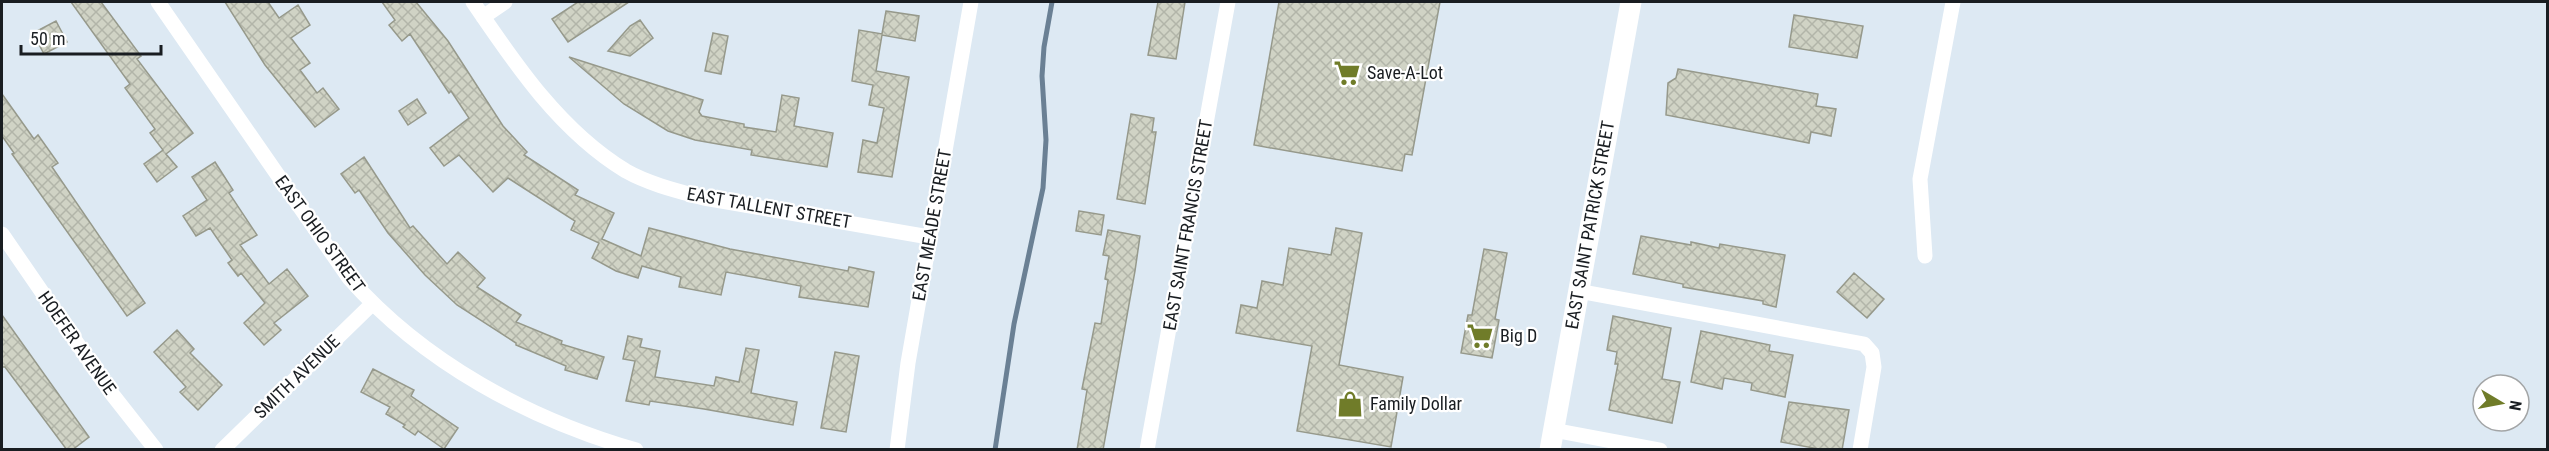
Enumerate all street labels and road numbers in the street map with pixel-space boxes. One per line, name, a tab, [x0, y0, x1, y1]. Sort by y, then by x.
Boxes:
street label: EAST SAINT FRANCIS STREET	[1159, 118, 1216, 332]
street label: EAST SAINT PATRICK STREET	[1561, 119, 1618, 331]
street label: EAST MEADE STREET	[908, 147, 955, 302]
street label: EAST OHIO STREET	[271, 171, 370, 296]
street label: EAST TALLENT STREET	[685, 183, 853, 232]
street label: HOEFER AVENUE	[34, 287, 121, 398]
street label: SMITH AVENUE	[250, 331, 344, 423]

